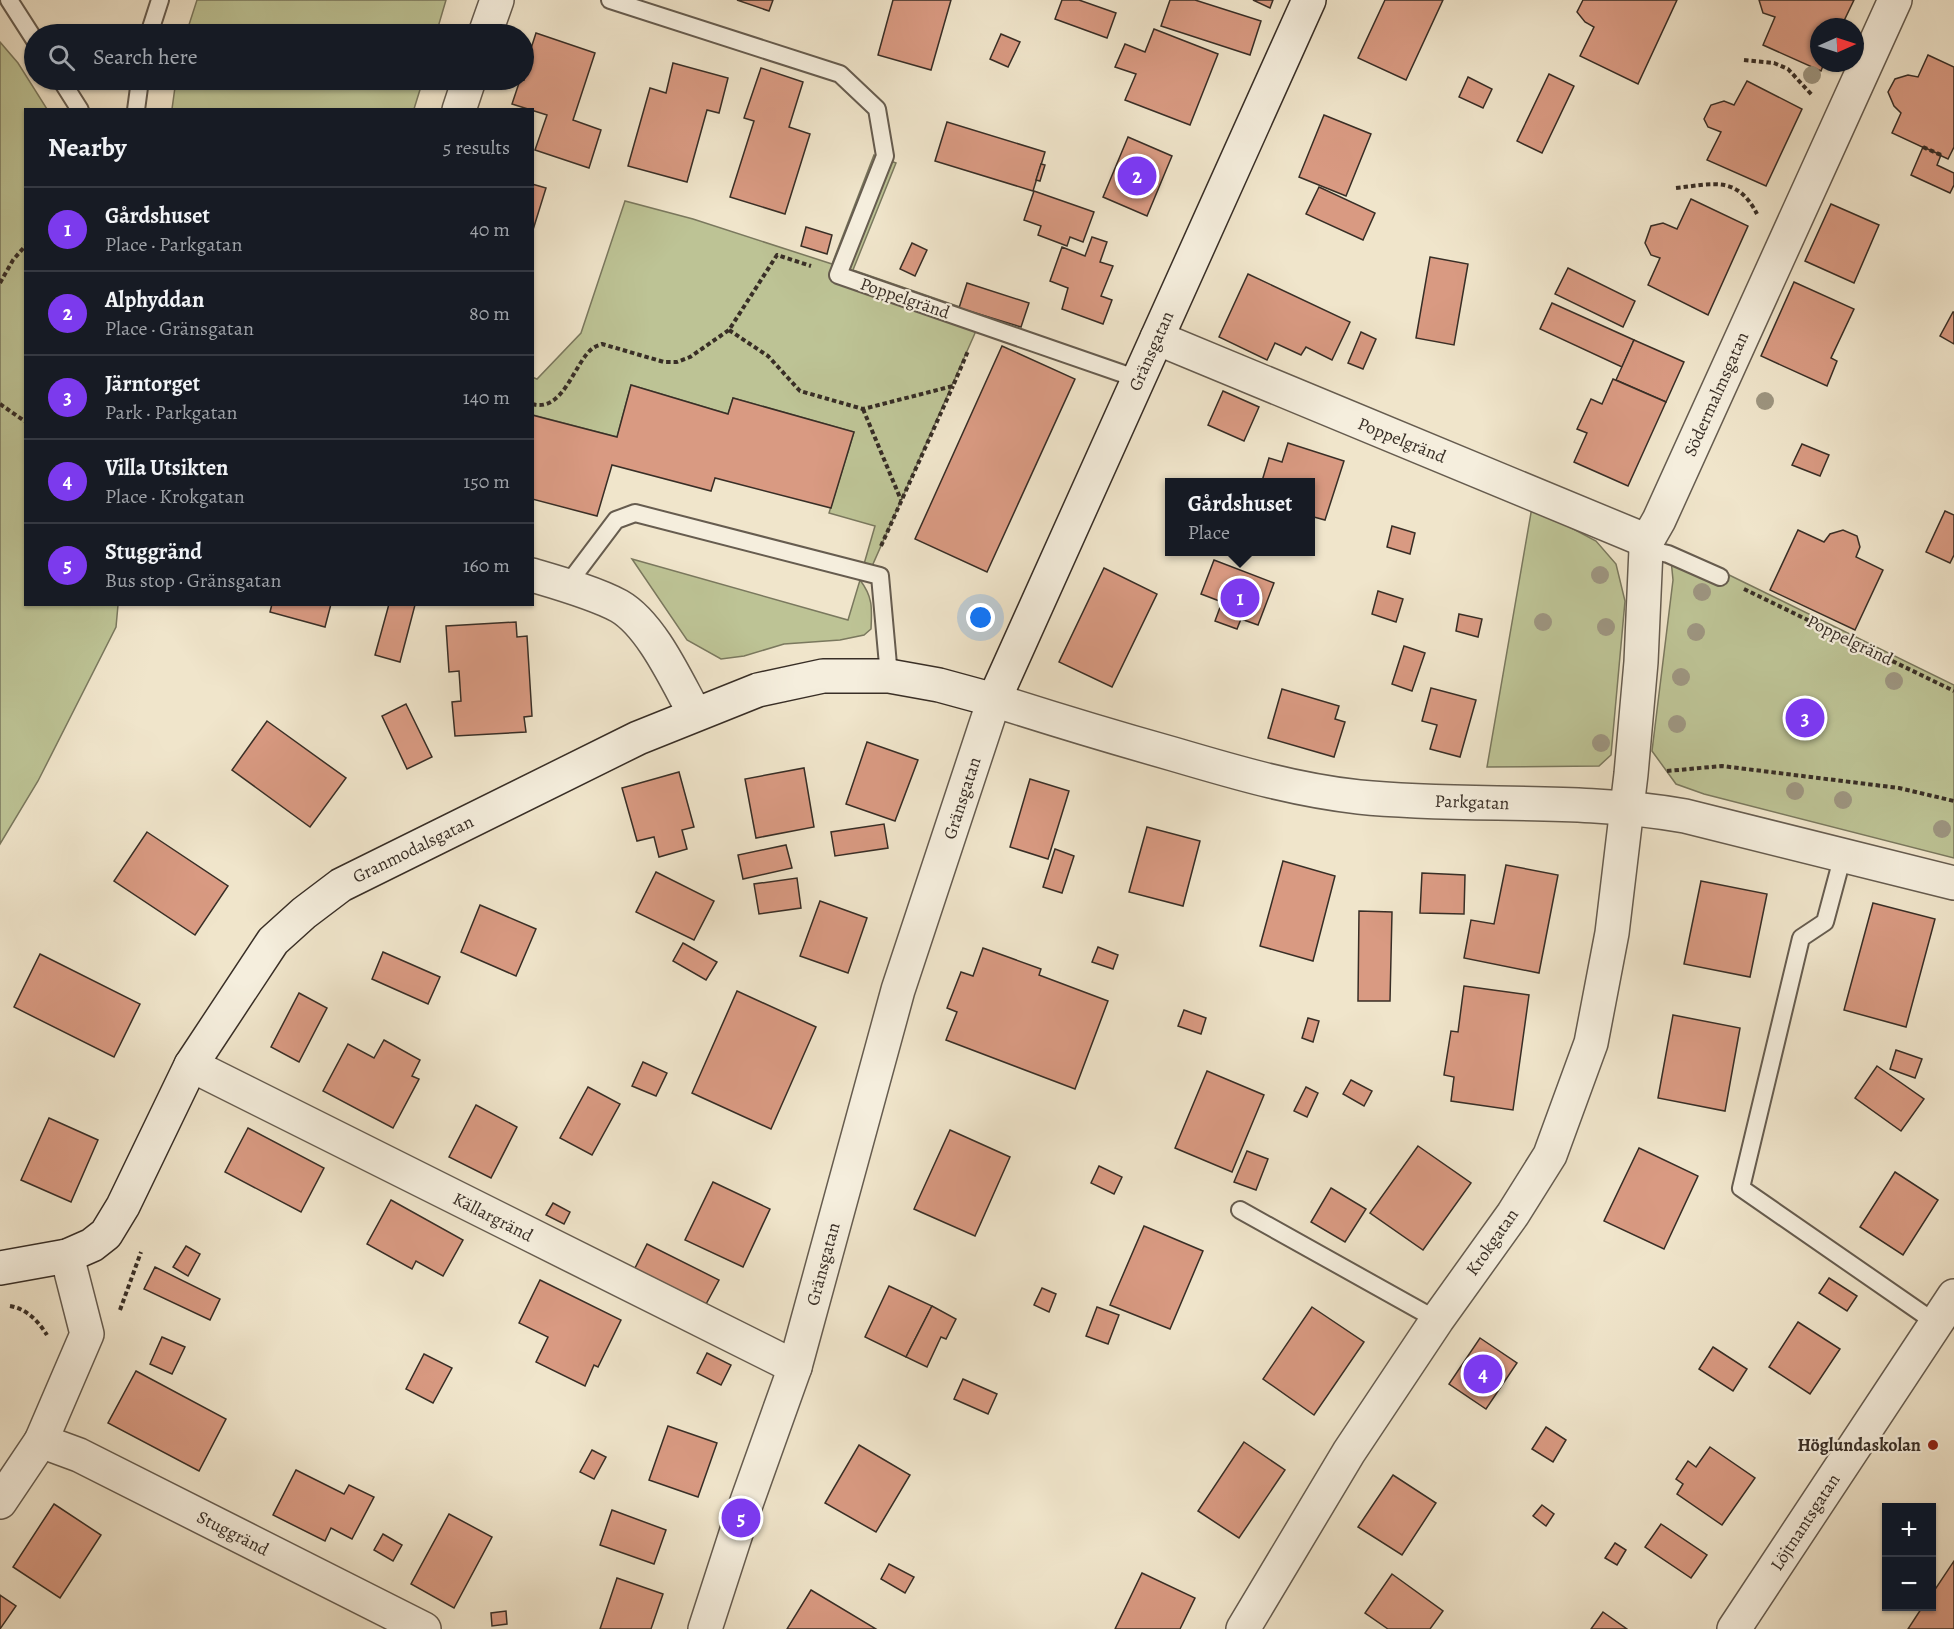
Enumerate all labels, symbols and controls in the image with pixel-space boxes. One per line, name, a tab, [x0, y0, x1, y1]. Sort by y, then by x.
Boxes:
north arrow	[1810, 18, 1864, 72]
search box	[24, 24, 534, 90]
icon: search	[45, 41, 78, 74]
text: Search here	[93, 42, 198, 72]
text: Nearby	[48, 130, 127, 165]
text: 5 results	[443, 134, 510, 161]
pin: 2	[1118, 154, 1156, 198]
text: Gårdshuset	[105, 201, 210, 231]
text: 1	[64, 216, 71, 243]
text: 40 m	[470, 216, 510, 243]
text: Place · Parkgatan	[105, 231, 242, 258]
street label: Poppelgränd	[857, 271, 953, 325]
text: Alphyddan	[105, 285, 204, 315]
text: 2	[63, 300, 72, 327]
text: 80 m	[469, 300, 510, 327]
street label: Gränsgatan	[1123, 307, 1179, 395]
text: Place · Gränsgatan	[105, 315, 254, 342]
street label: Södermalmsgatan	[1678, 328, 1754, 460]
text: Järntorget	[105, 369, 200, 399]
text: 3	[63, 384, 72, 411]
text: 140 m	[463, 384, 510, 411]
text: Park · Parkgatan	[105, 399, 238, 426]
street label: Poppelgränd	[1354, 411, 1450, 469]
text: Villa Utsikten	[105, 453, 228, 483]
text: 4	[63, 468, 72, 495]
text: 150 m	[463, 468, 510, 495]
popup	[1165, 478, 1315, 556]
text: Place · Krokgatan	[105, 483, 245, 510]
text: Gårdshuset	[1188, 489, 1292, 519]
text: Place	[1188, 519, 1230, 546]
text: Stuggränd	[105, 537, 202, 567]
text: 5	[63, 552, 72, 579]
text: 160 m	[463, 552, 510, 579]
text: Bus stop · Gränsgatan	[105, 567, 281, 594]
pin: 1	[1220, 576, 1260, 620]
your location	[966, 603, 995, 632]
street label: Poppelgränd	[1803, 609, 1897, 671]
pin: 3	[1786, 696, 1824, 740]
street label: Gränsgatan	[937, 754, 987, 842]
street label: Parkgatan	[1434, 789, 1510, 815]
street label: Granmodalsgatan	[349, 809, 478, 889]
street label: Källargränd	[449, 1187, 538, 1248]
street label: Krokgatan	[1460, 1203, 1524, 1280]
street label: Gränsgatan	[800, 1220, 846, 1308]
pin: 4	[1464, 1352, 1502, 1396]
place label: Höglundaskolan	[1797, 1433, 1921, 1457]
marker: Höglundaskolan	[1926, 1438, 1940, 1452]
street label: Löjtnantsgatan	[1765, 1469, 1845, 1575]
pin: 5	[722, 1496, 760, 1540]
map controls	[1882, 1503, 1936, 1611]
button: +	[1882, 1503, 1936, 1557]
street label: Stuggränd	[193, 1505, 273, 1562]
button: −	[1882, 1557, 1936, 1611]

